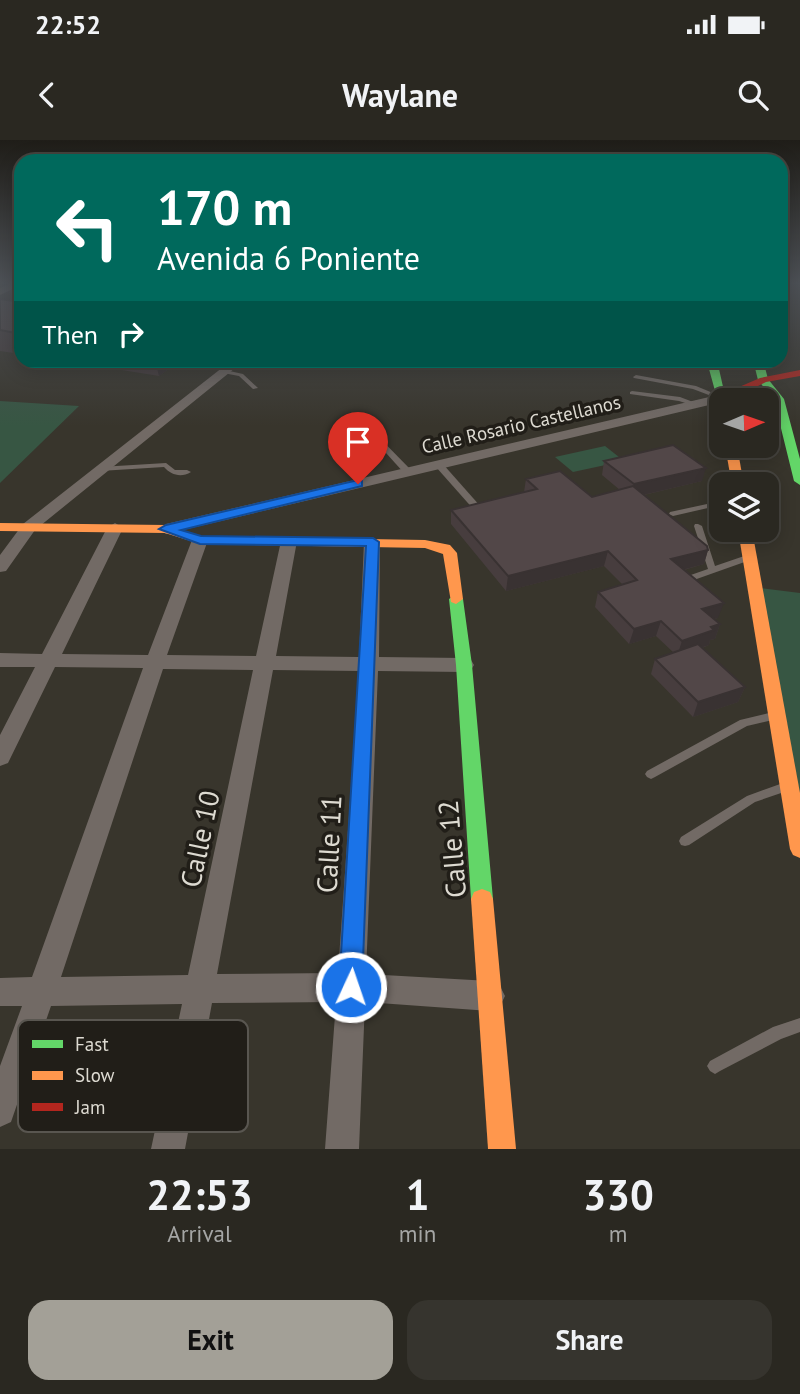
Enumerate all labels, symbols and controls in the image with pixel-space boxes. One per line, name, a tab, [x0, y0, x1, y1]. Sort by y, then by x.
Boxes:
text: 22:52	[35, 8, 101, 41]
text: Waylane	[342, 74, 458, 116]
icon: back	[28, 76, 66, 114]
icon: search	[734, 76, 772, 114]
text: 170 m	[157, 175, 292, 239]
icon: left	[42, 182, 133, 273]
text: Avenida 6 Poniente	[157, 237, 420, 279]
icon: right	[112, 315, 150, 353]
text: Then	[42, 318, 98, 351]
north arrow	[709, 388, 779, 458]
map controls	[709, 388, 779, 542]
street label: Calle Rosario Castellanos	[419, 389, 623, 459]
pin	[328, 412, 388, 484]
icon: arrive	[339, 423, 377, 461]
button: layers	[709, 472, 779, 542]
street label: Calle 10	[171, 787, 228, 891]
street label: Calle 11	[307, 794, 350, 894]
street label: Calle 12	[429, 799, 474, 899]
position arrow	[314, 950, 388, 1024]
legend	[18, 1020, 248, 1132]
text: Fast	[75, 1032, 109, 1056]
text: Slow	[75, 1063, 115, 1087]
text: Jam	[74, 1095, 105, 1119]
text: 22:53	[146, 1167, 253, 1222]
text: 1	[406, 1167, 429, 1222]
text: 330	[582, 1167, 654, 1222]
text: Arrival	[167, 1219, 232, 1248]
text: min	[399, 1219, 436, 1248]
text: m	[609, 1219, 627, 1248]
button: Exit	[28, 1300, 393, 1380]
button: Share	[407, 1300, 772, 1380]

